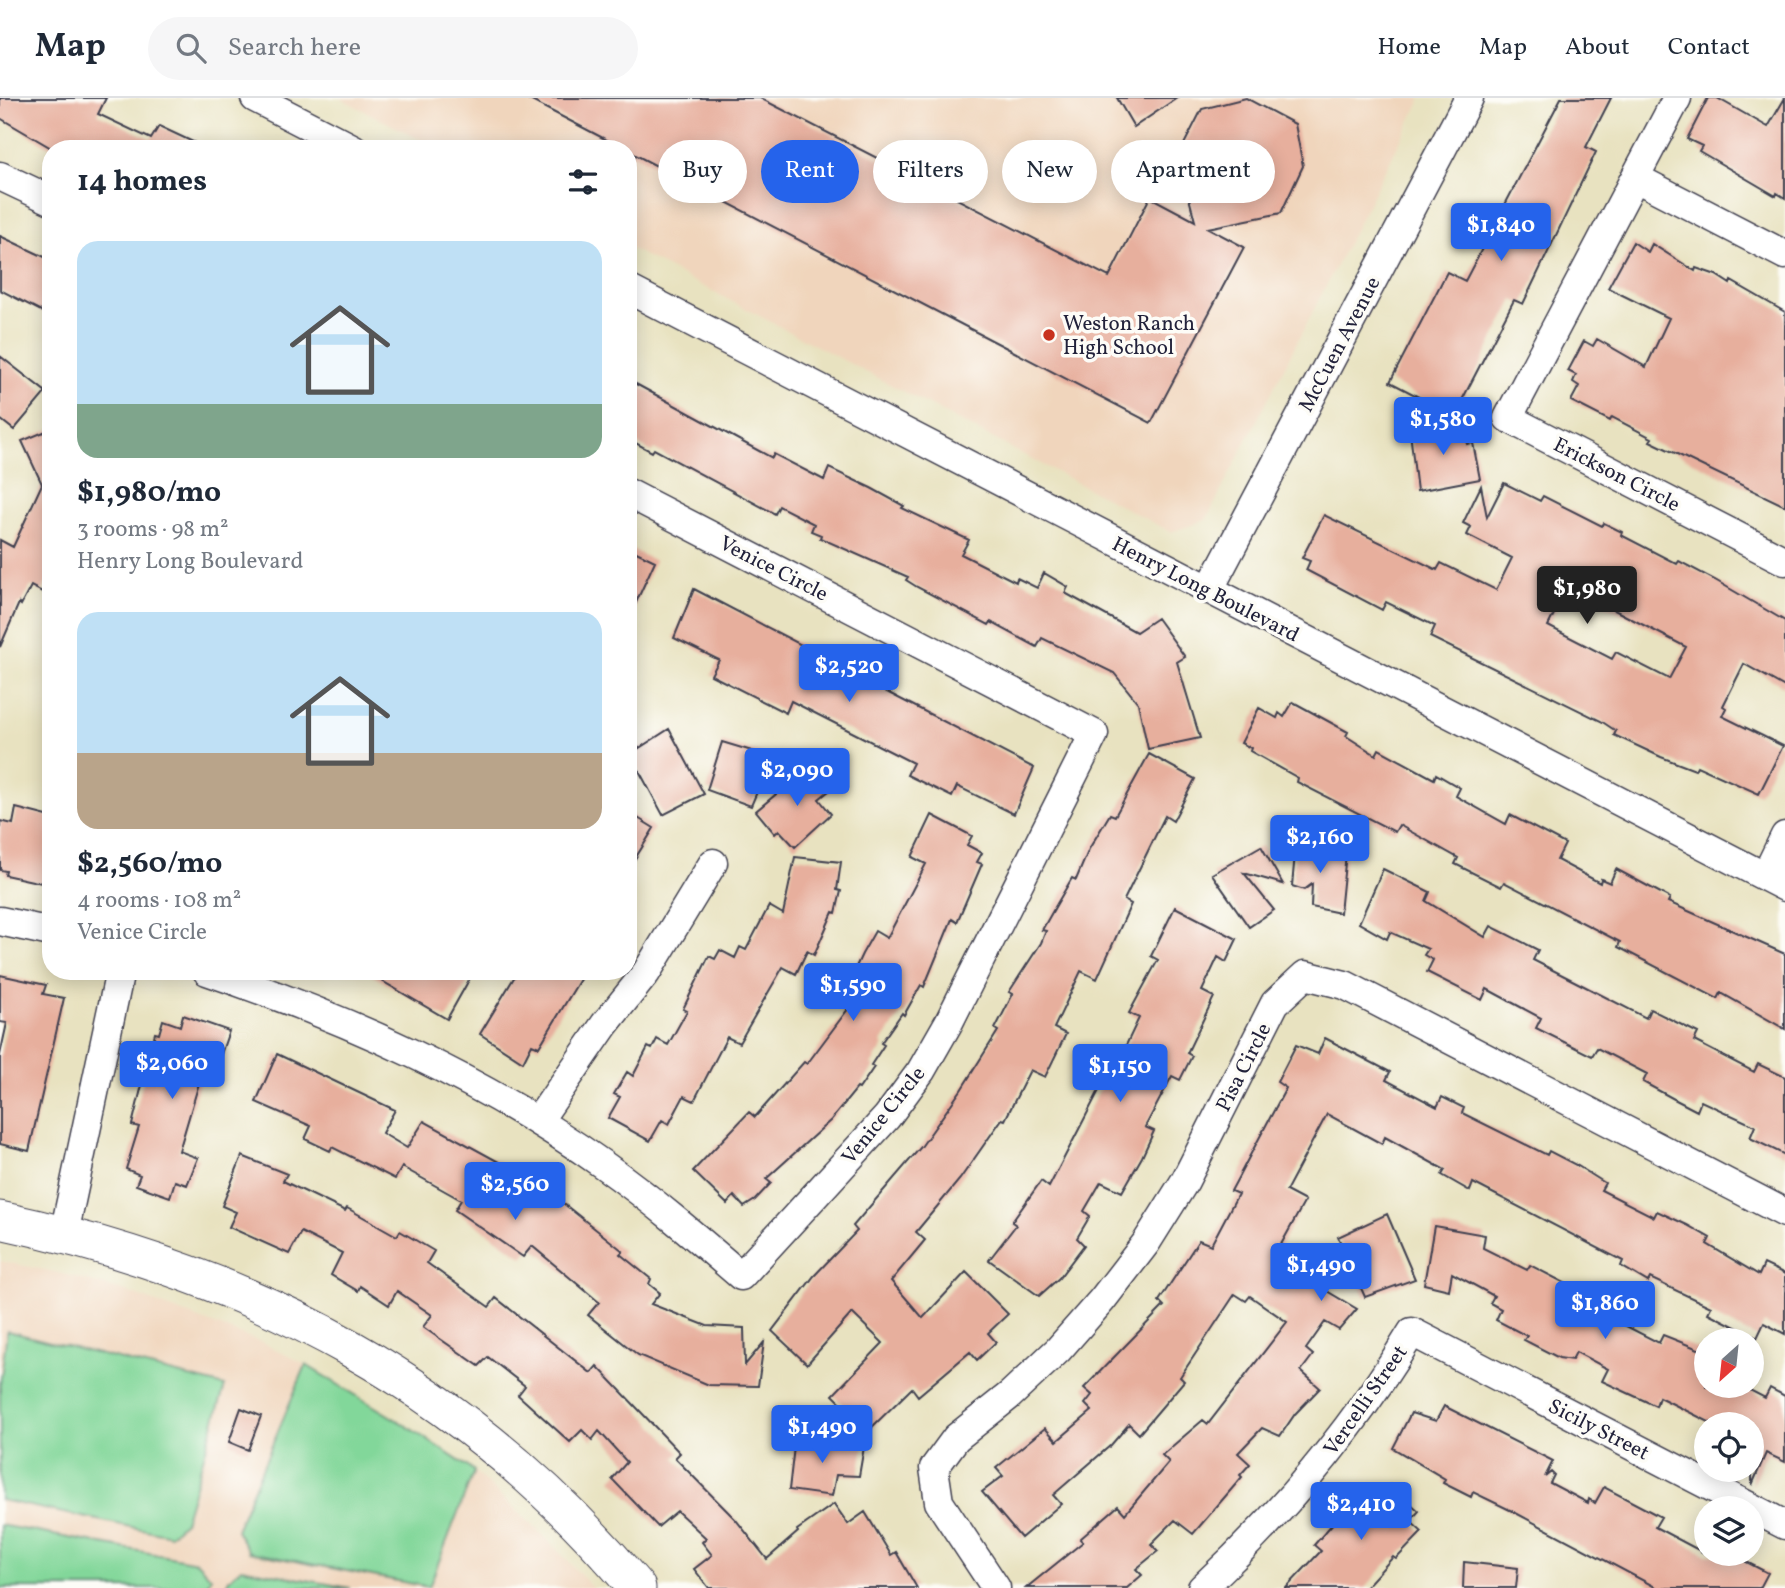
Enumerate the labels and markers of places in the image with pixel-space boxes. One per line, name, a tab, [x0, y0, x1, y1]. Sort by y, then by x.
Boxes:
pin: $1,840	[1444, 204, 1558, 263]
place label: Weston Ranch High School	[1063, 310, 1195, 363]
marker: Weston Ranch High School	[1041, 327, 1057, 343]
pin: $1,580	[1386, 398, 1500, 457]
pin: $1,980	[1530, 566, 1644, 626]
pin: $2,520	[792, 644, 906, 704]
pin: $2,090	[740, 748, 854, 808]
pin: $2,160	[1263, 816, 1377, 875]
pin: $1,590	[796, 964, 910, 1023]
pin: $2,060	[115, 1042, 229, 1101]
pin: $1,150	[1063, 1044, 1177, 1104]
pin: $2,560	[458, 1162, 572, 1222]
pin: $1,490	[1264, 1244, 1378, 1303]
pin: $1,860	[1548, 1282, 1662, 1341]
pin: $1,490	[765, 1406, 879, 1465]
pin: $2,410	[1304, 1482, 1418, 1542]

